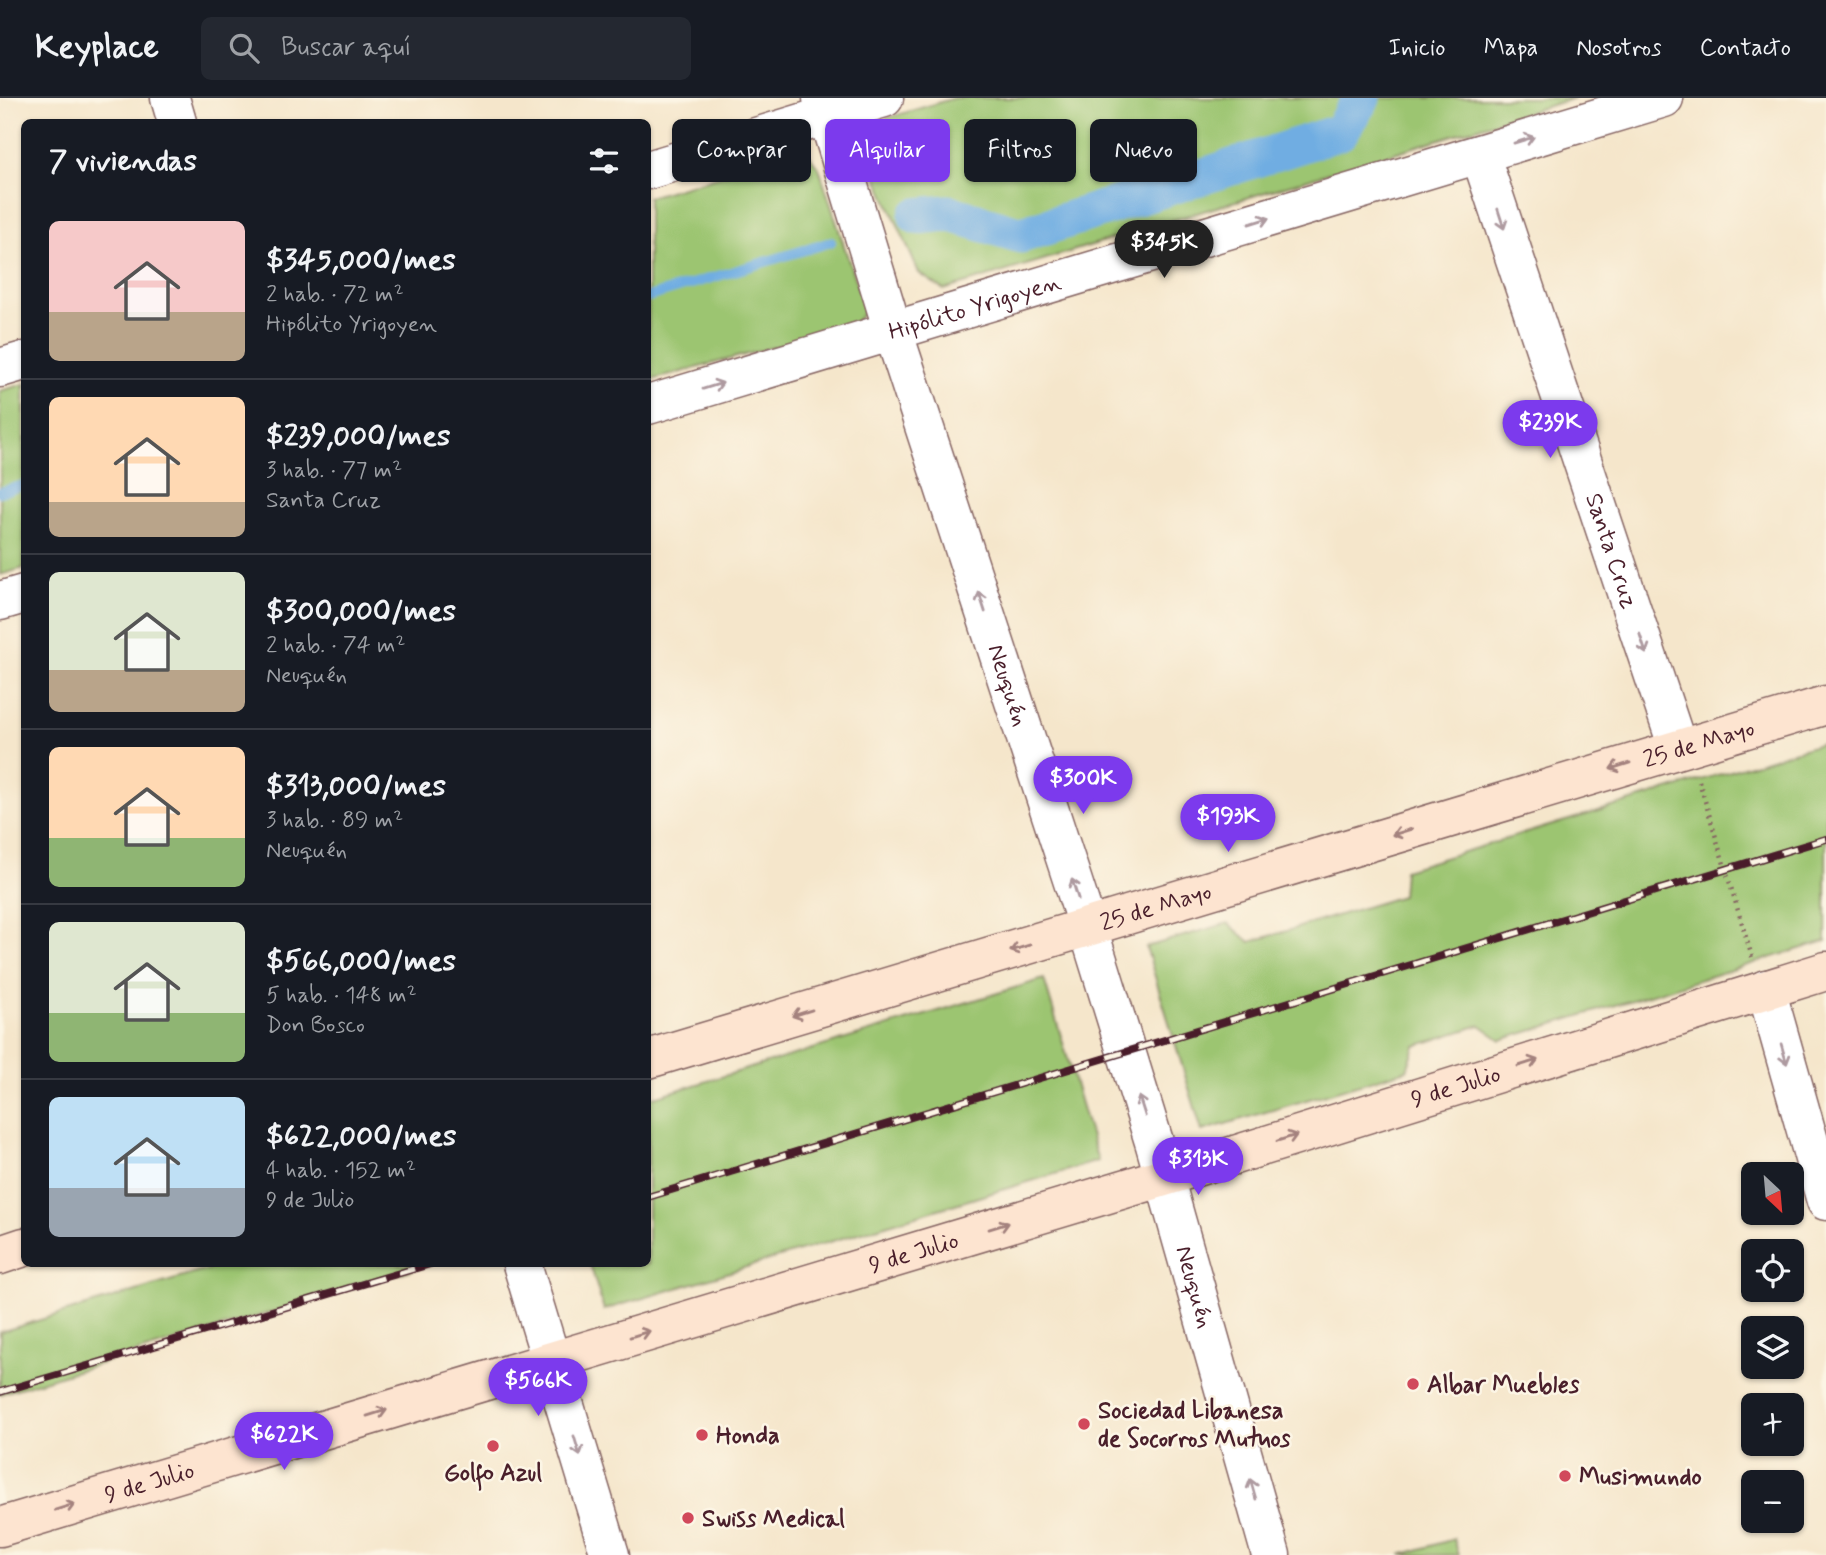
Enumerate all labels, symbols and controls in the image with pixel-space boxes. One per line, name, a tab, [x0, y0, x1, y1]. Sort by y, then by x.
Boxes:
search box	[201, 17, 691, 80]
text: Keyplace	[35, 26, 159, 70]
icon: search	[225, 29, 263, 67]
text: Buscar aquí	[281, 31, 412, 65]
text: Inicio	[1388, 33, 1446, 64]
text: Mapa	[1484, 33, 1538, 64]
text: Nosotros	[1576, 33, 1662, 64]
text: Contacto	[1700, 33, 1791, 64]
chip: Comprar	[672, 119, 811, 182]
chip: Alquilar	[825, 119, 950, 182]
chip: Filtros	[964, 119, 1076, 182]
chip: Nuevo	[1090, 119, 1197, 182]
one-way arrow	[1512, 133, 1534, 146]
text: 7 viviendas	[49, 142, 197, 181]
icon: filters	[585, 142, 623, 180]
one-way arrow	[1496, 207, 1508, 229]
one-way arrow	[1248, 213, 1270, 226]
pin: $345K	[1115, 220, 1213, 280]
text: $345K	[1131, 228, 1197, 258]
text: $345,000/mes	[266, 241, 456, 280]
icon: home	[105, 249, 189, 333]
street label: Hipólito Yrigoyen	[885, 267, 1065, 348]
text: 2 hab. · 72 m²	[266, 280, 404, 310]
text: Hipólito Yrigoyen	[266, 310, 437, 340]
one-way arrow	[702, 378, 724, 391]
pin: $239K	[1501, 400, 1599, 460]
text: $239K	[1519, 408, 1581, 438]
text: $239,000/mes	[266, 417, 450, 456]
icon: home	[105, 425, 189, 509]
text: 3 hab. · 77 m²	[266, 456, 402, 486]
text: Santa Cruz	[266, 486, 381, 516]
street label: Santa Cruz	[1577, 489, 1644, 613]
text: $300,000/mes	[266, 592, 456, 631]
one-way arrow	[975, 592, 987, 614]
icon: home	[105, 600, 189, 684]
text: 2 hab. · 74 m²	[266, 631, 405, 661]
one-way arrow	[1638, 632, 1650, 654]
street label: Neuquén	[979, 640, 1035, 731]
text: Neuquén	[266, 661, 347, 691]
street label: 25 de Mayo	[1640, 713, 1758, 776]
pin: $300K	[1034, 756, 1132, 816]
one-way arrow	[1609, 760, 1631, 773]
text: $300K	[1049, 764, 1117, 794]
text: $313,000/mes	[266, 767, 446, 806]
icon: home	[105, 775, 189, 859]
pin: $193K	[1179, 794, 1277, 854]
text: $193K	[1196, 802, 1260, 832]
text: 3 hab. · 89 m²	[266, 806, 403, 836]
one-way arrow	[1391, 827, 1413, 840]
text: Neuquén	[266, 836, 347, 866]
street label: 25 de Mayo	[1097, 877, 1215, 939]
one-way arrow	[1068, 878, 1080, 900]
text: $566,000/mes	[266, 942, 456, 981]
one-way arrow	[1009, 942, 1031, 955]
icon: home	[105, 950, 189, 1034]
text: 5 hab. · 148 m²	[266, 981, 417, 1011]
one-way arrow	[791, 1007, 813, 1020]
text: Don Bosco	[266, 1011, 365, 1041]
one-way arrow	[1779, 1043, 1792, 1065]
one-way arrow	[1516, 1056, 1538, 1068]
street label: 9 de Julio	[1408, 1059, 1505, 1116]
one-way arrow	[1135, 1095, 1148, 1117]
text: $622,000/mes	[266, 1117, 456, 1156]
icon: home	[105, 1125, 189, 1209]
one-way arrow	[1276, 1131, 1298, 1144]
pin: $313K	[1149, 1138, 1247, 1197]
text: $313K	[1168, 1145, 1228, 1175]
text: 4 hab. · 152 m²	[266, 1156, 416, 1186]
north arrow	[1741, 1162, 1804, 1225]
map controls	[1741, 1162, 1804, 1533]
text: 9 de Julio	[266, 1186, 354, 1216]
one-way arrow	[988, 1219, 1010, 1232]
street label: 9 de Julio	[865, 1226, 963, 1282]
button: locate	[1741, 1239, 1804, 1302]
street label: Neuquén	[1167, 1242, 1220, 1332]
button: layers	[1741, 1316, 1804, 1379]
one-way arrow	[629, 1326, 651, 1339]
pin: $566K	[489, 1358, 587, 1418]
text: $566K	[504, 1366, 572, 1396]
place label: Albar Muebles	[1427, 1370, 1580, 1401]
marker: Albar Muebles	[1405, 1376, 1421, 1392]
button: +	[1741, 1393, 1804, 1456]
place label: Sociedad Libanesa de Socorros Mutuos	[1098, 1396, 1291, 1455]
one-way arrow	[366, 1406, 388, 1419]
pin: $622K	[235, 1412, 333, 1472]
marker: Sociedad Libanesa de Socorros Mutuos	[1076, 1416, 1092, 1432]
text: $622K	[250, 1420, 318, 1450]
place label: Honda	[716, 1421, 780, 1452]
marker: Honda	[694, 1427, 710, 1443]
one-way arrow	[572, 1435, 585, 1457]
marker: Golfo Azul	[485, 1438, 501, 1454]
street label: 9 de Julio	[101, 1455, 198, 1512]
place label: Golfo Azul	[444, 1458, 542, 1491]
place label: Musimundo	[1579, 1462, 1702, 1493]
marker: Musimundo	[1557, 1468, 1573, 1484]
button: −	[1741, 1470, 1804, 1533]
one-way arrow	[1245, 1479, 1258, 1501]
one-way arrow	[54, 1500, 76, 1513]
place label: Swiss Medical	[702, 1504, 845, 1535]
marker: Swiss Medical	[680, 1510, 696, 1526]

